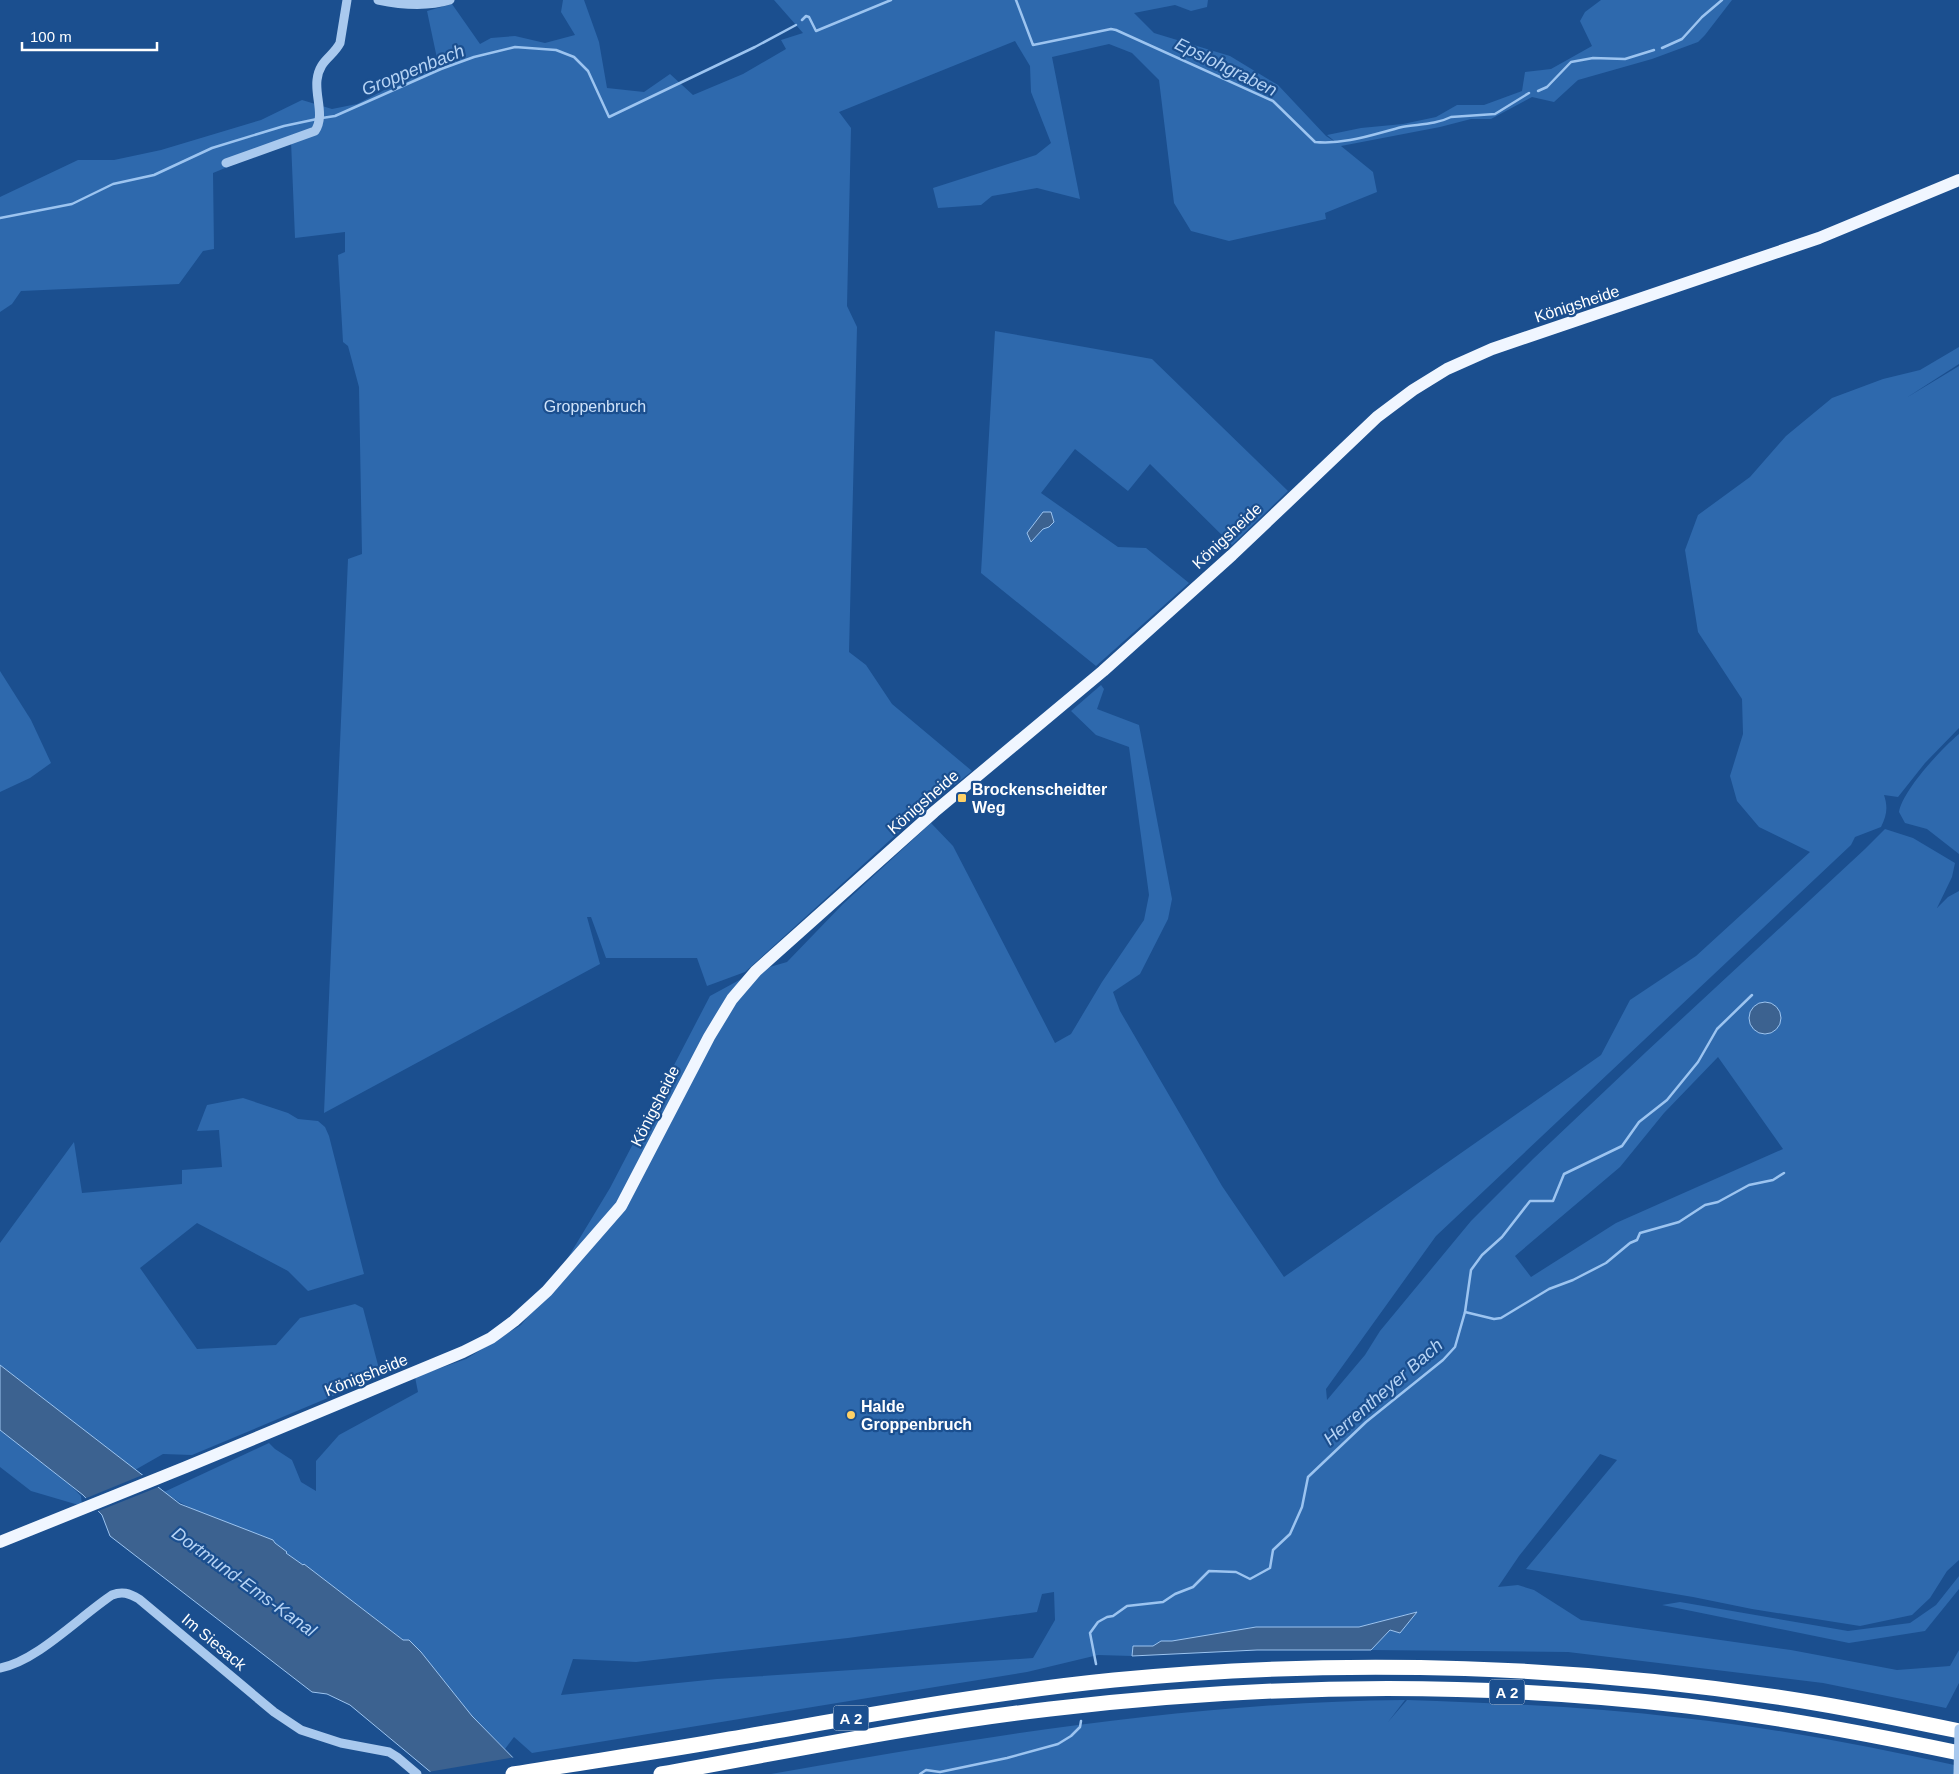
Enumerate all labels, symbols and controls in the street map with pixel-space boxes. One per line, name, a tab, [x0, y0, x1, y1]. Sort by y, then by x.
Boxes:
scale bar	[22, 20, 158, 52]
text: 100 m	[30, 28, 72, 45]
water label: Epslohgraben	[1172, 34, 1280, 100]
water label: Groppenbach	[359, 40, 467, 100]
street label: Königsheide	[1532, 282, 1622, 326]
park label: Groppenbruch	[544, 398, 646, 415]
street label: Königsheide	[1189, 500, 1265, 572]
street label: Königsheide	[884, 767, 962, 837]
place label: Brockenscheidter Weg	[972, 781, 1107, 816]
marker: Brockenscheidter Weg	[956, 792, 968, 804]
street label: Königsheide	[627, 1063, 683, 1149]
water label: Herrentheyer Bach	[1319, 1335, 1447, 1449]
street label: Königsheide	[322, 1351, 410, 1399]
place label: Halde Groppenbruch	[861, 1398, 972, 1433]
marker: Halde Groppenbruch	[845, 1409, 857, 1421]
water label: Dortmund-Ems-Kanal	[168, 1523, 321, 1642]
street label: Im Siesack	[179, 1610, 250, 1674]
road number: A 2	[1490, 1680, 1524, 1704]
road number: A 2	[834, 1706, 868, 1730]

